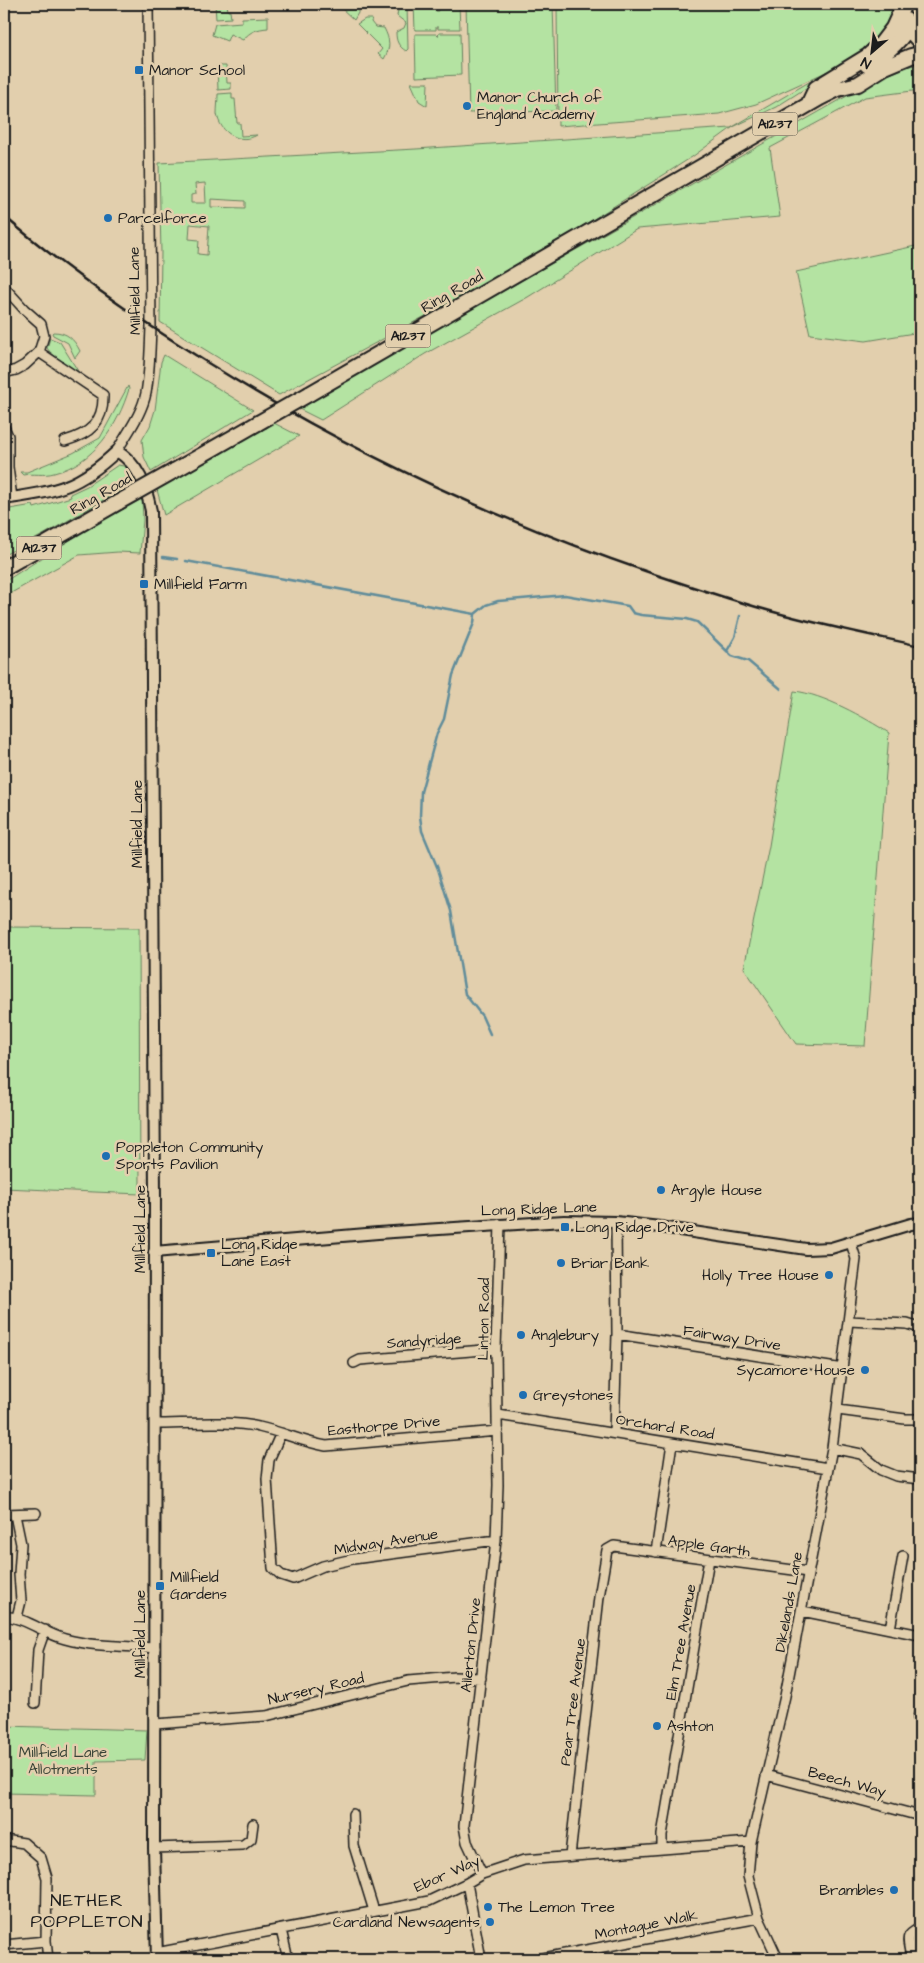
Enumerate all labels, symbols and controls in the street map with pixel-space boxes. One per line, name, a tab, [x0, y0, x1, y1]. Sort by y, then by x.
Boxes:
north arrow	[846, 28, 896, 78]
text: N	[858, 52, 875, 73]
place label: Manor School	[149, 60, 245, 81]
marker: Manor School	[133, 64, 145, 76]
place label: Manor Church of England Academy	[477, 87, 602, 126]
marker: Manor Church of England Academy	[461, 100, 473, 112]
road number: A1237	[752, 112, 798, 136]
place label: Parcelforce	[118, 208, 207, 229]
marker: Parcelforce	[102, 212, 114, 224]
street label: Millfield Lane	[124, 247, 146, 335]
street label: Ring Road	[417, 266, 488, 319]
road number: A1237	[386, 324, 430, 348]
street label: Ring Road	[66, 468, 137, 521]
road number: A1237	[16, 536, 62, 560]
place label: Millfield Farm	[154, 574, 247, 595]
marker: Millfield Farm	[138, 578, 150, 590]
street label: Millfield Lane	[127, 780, 148, 868]
place label: Poppleton Community Sports Pavilion	[116, 1137, 263, 1175]
marker: Poppleton Community Sports Pavilion	[100, 1150, 112, 1162]
place label: Argyle House	[671, 1180, 762, 1202]
marker: Argyle House	[655, 1184, 667, 1196]
street label: Millfield Lane	[130, 1185, 151, 1273]
street label: Long Ridge Lane	[481, 1196, 597, 1223]
place label: Long Ridge Drive	[575, 1217, 694, 1239]
marker: Long Ridge Drive	[559, 1221, 571, 1233]
place label: Long Ridge Lane East	[221, 1234, 298, 1272]
marker: Long Ridge Lane East	[205, 1247, 217, 1259]
place label: Briar Bank	[571, 1253, 649, 1274]
marker: Briar Bank	[555, 1257, 567, 1269]
place label: Holly Tree House	[702, 1265, 819, 1287]
marker: Holly Tree House	[823, 1269, 835, 1281]
street label: Linton Road	[473, 1277, 495, 1360]
street label: Fairway Drive	[681, 1320, 782, 1357]
place label: Anglebury	[531, 1325, 599, 1347]
street label: Sandyridge	[386, 1328, 462, 1355]
marker: Anglebury	[515, 1329, 527, 1341]
place label: Sycamore House	[737, 1360, 855, 1382]
marker: Sycamore House	[859, 1364, 871, 1376]
place label: Greystones	[533, 1385, 614, 1407]
marker: Greystones	[517, 1389, 529, 1401]
street label: Orchard Road	[614, 1409, 716, 1445]
street label: Easthorpe Drive	[327, 1411, 441, 1441]
street label: Midway Avenue	[332, 1523, 440, 1562]
street label: Apple Garth	[667, 1530, 752, 1562]
street label: Dikelands Lane	[770, 1550, 808, 1654]
place label: Millfield Gardens	[170, 1567, 228, 1605]
marker: Millfield Gardens	[154, 1580, 166, 1592]
street label: Elm Tree Avenue	[660, 1582, 702, 1702]
street label: Millfield Lane	[130, 1590, 151, 1678]
street label: Allerton Drive	[456, 1597, 486, 1693]
street label: Pear Tree Avenue	[555, 1637, 591, 1767]
street label: Nursery Road	[266, 1668, 367, 1711]
place label: Ashton	[667, 1716, 714, 1737]
marker: Ashton	[651, 1720, 663, 1732]
park label: Millfield Lane Allotments	[19, 1742, 107, 1780]
street label: Beech Way	[805, 1762, 888, 1803]
street label: Ebor Way	[411, 1850, 484, 1899]
place label: Brambles	[819, 1880, 884, 1901]
marker: Brambles	[888, 1884, 900, 1896]
district label: NETHER POPPLETON	[30, 1888, 144, 1934]
place label: The Lemon Tree	[498, 1897, 615, 1918]
marker: The Lemon Tree	[482, 1901, 494, 1913]
street label: Montague Walk	[593, 1905, 700, 1946]
place label: Cardland Newsagents	[333, 1912, 480, 1934]
marker: Cardland Newsagents	[484, 1916, 496, 1928]

